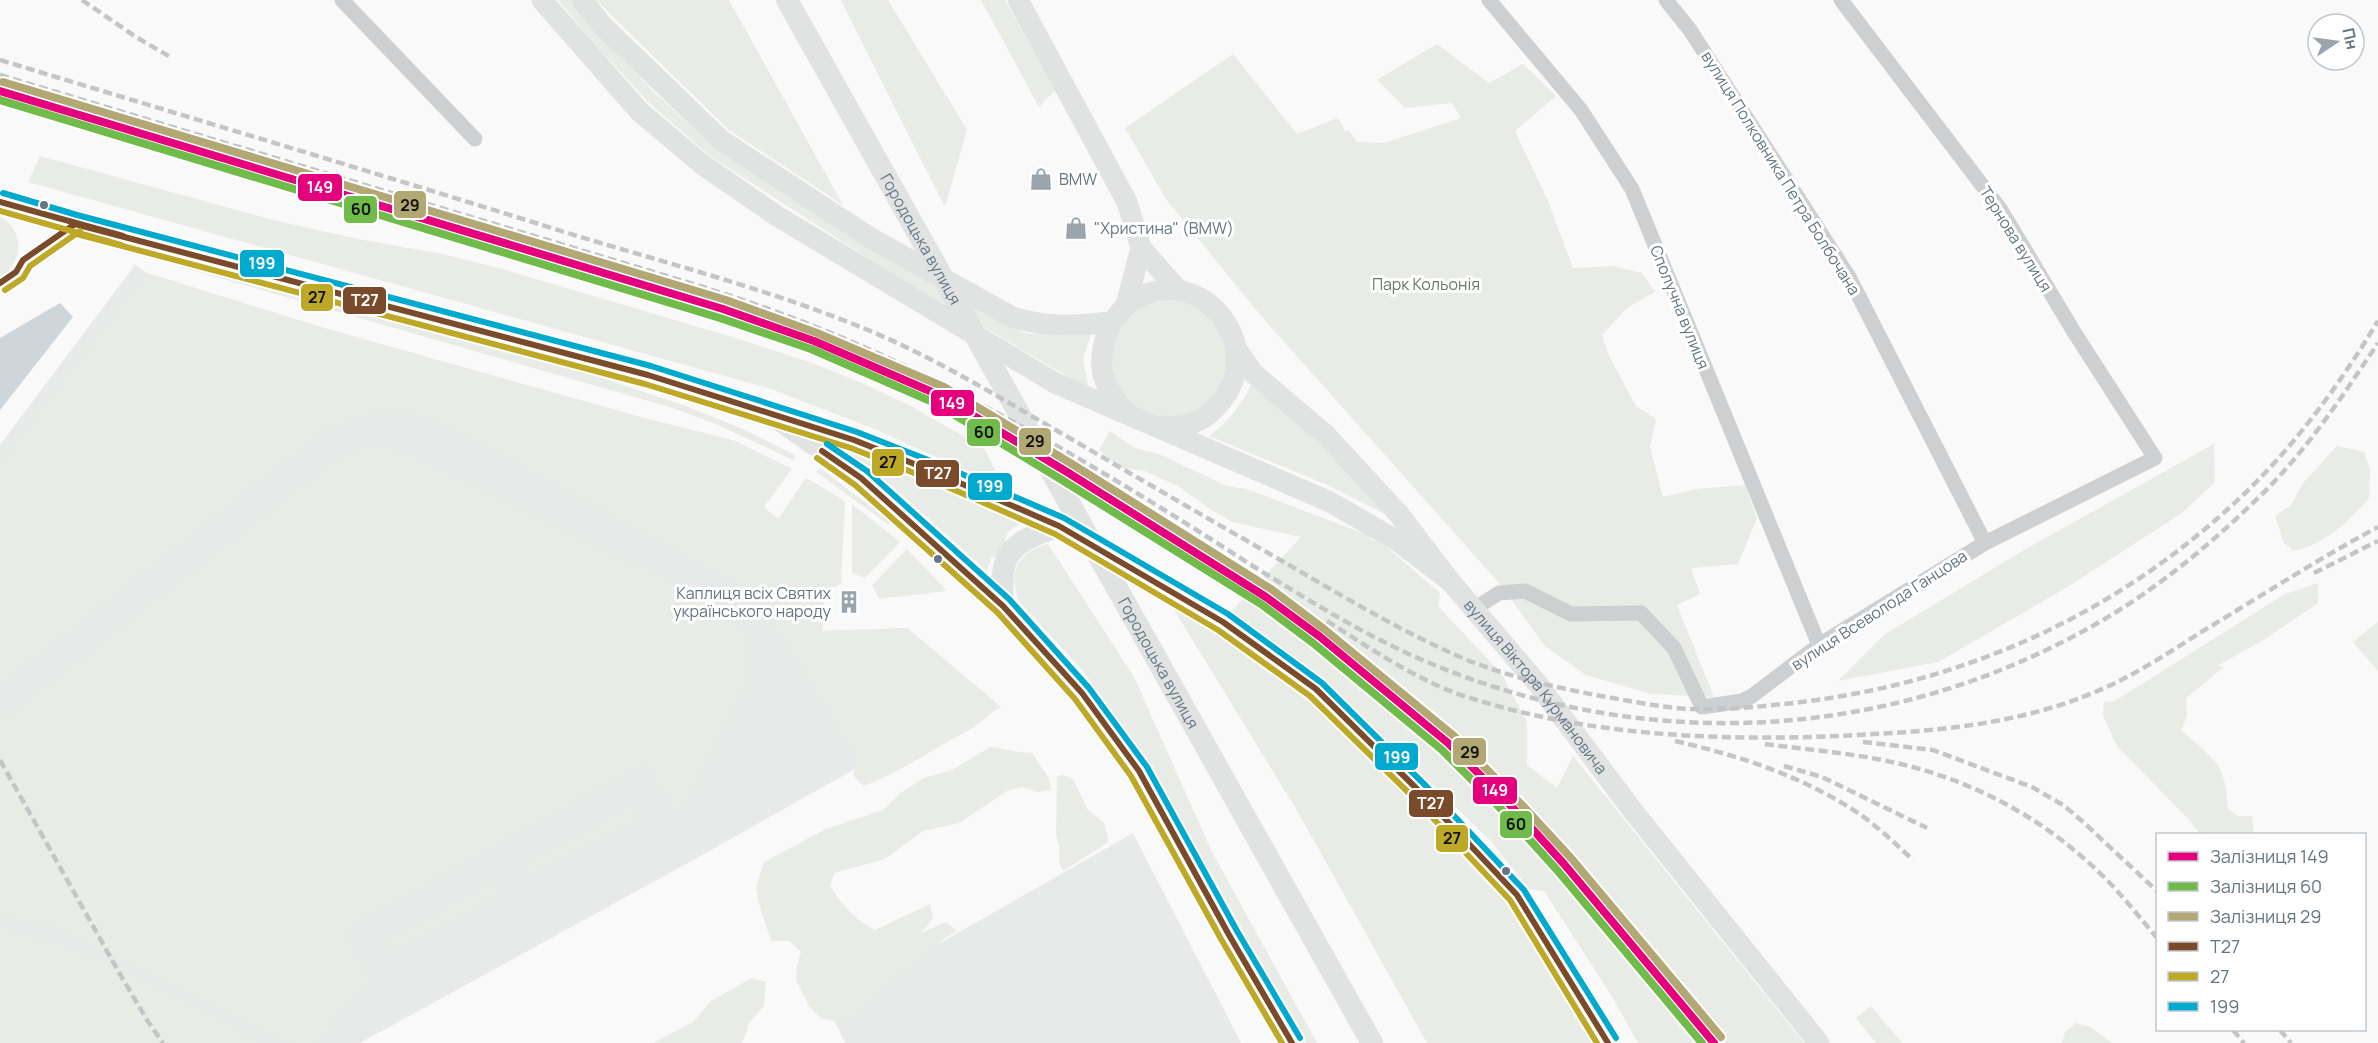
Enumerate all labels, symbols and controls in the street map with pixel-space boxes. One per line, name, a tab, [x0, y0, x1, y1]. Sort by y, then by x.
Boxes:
north arrow	[2306, 12, 2366, 72]
text: Пн	[2337, 26, 2364, 52]
street label: вулиця Полковника Петра Болбочана	[1696, 47, 1866, 299]
shop icon: BMW	[1028, 166, 1054, 192]
place label: BMW	[1059, 168, 1097, 190]
street label: Городоцька вулиця	[876, 170, 967, 308]
line badge: 149	[297, 173, 343, 202]
text: 149	[307, 176, 333, 198]
street label: Тернова вулиця	[1975, 182, 2057, 296]
line badge: 29	[393, 190, 427, 219]
text: 29	[400, 194, 420, 216]
line badge: 60	[343, 195, 378, 224]
text: 60	[351, 198, 371, 220]
unlabelled marker	[38, 199, 50, 211]
shop icon: "Христина" (BMW)	[1063, 215, 1089, 241]
place label: "Христина" (BMW)	[1094, 217, 1234, 239]
street label: Сполучна вулиця	[1645, 242, 1715, 372]
line badge: 199	[239, 249, 285, 278]
text: 199	[249, 252, 275, 274]
park label: Парк Кольонія	[1372, 273, 1480, 295]
line badge: 27	[300, 283, 334, 312]
text: 27	[308, 286, 326, 308]
line badge: Т27	[342, 286, 387, 315]
text: Т27	[351, 289, 379, 311]
line badge: 149	[930, 389, 975, 417]
text: 149	[939, 392, 965, 414]
line badge: 60	[966, 418, 1001, 447]
text: 60	[974, 421, 994, 443]
line badge: 29	[1018, 427, 1052, 456]
text: 29	[1025, 430, 1045, 452]
line badge: 27	[871, 448, 905, 477]
text: 27	[879, 451, 897, 473]
line badge: Т27	[915, 459, 960, 488]
text: Т27	[924, 462, 952, 484]
line badge: 199	[967, 472, 1013, 501]
text: 199	[977, 475, 1003, 497]
street label: вулиця Всеволода Ганцова	[1787, 545, 1971, 675]
unlabelled marker	[932, 553, 944, 565]
place label: Каплиця всіх Святих українського народу	[673, 582, 832, 622]
building icon: Каплиця всіх Святих українського народу	[836, 589, 862, 615]
street label: Городоцька вулиця	[1113, 593, 1204, 732]
street label: вулиця Віктора Курмановича	[1459, 594, 1613, 779]
line badge: 29	[1452, 737, 1487, 766]
text: 29	[1460, 741, 1480, 763]
line badge: 199	[1374, 742, 1419, 771]
text: 199	[1384, 746, 1410, 768]
line badge: 149	[1472, 776, 1518, 805]
text: 149	[1482, 779, 1508, 801]
line badge: Т27	[1408, 789, 1454, 818]
text: Т27	[1417, 792, 1445, 814]
line badge: 60	[1499, 810, 1533, 839]
text: 60	[1506, 813, 1526, 835]
line badge: 27	[1435, 824, 1469, 853]
text: 27	[1443, 827, 1461, 849]
legend	[2156, 833, 2366, 1031]
text: Залізниця 149	[2210, 844, 2329, 868]
unlabelled marker	[1500, 865, 1512, 877]
text: Залізниця 60	[2210, 874, 2322, 898]
text: Залізниця 29	[2210, 904, 2321, 928]
text: Т27	[2210, 934, 2240, 958]
text: 27	[2210, 964, 2229, 988]
text: 199	[2210, 994, 2239, 1018]

